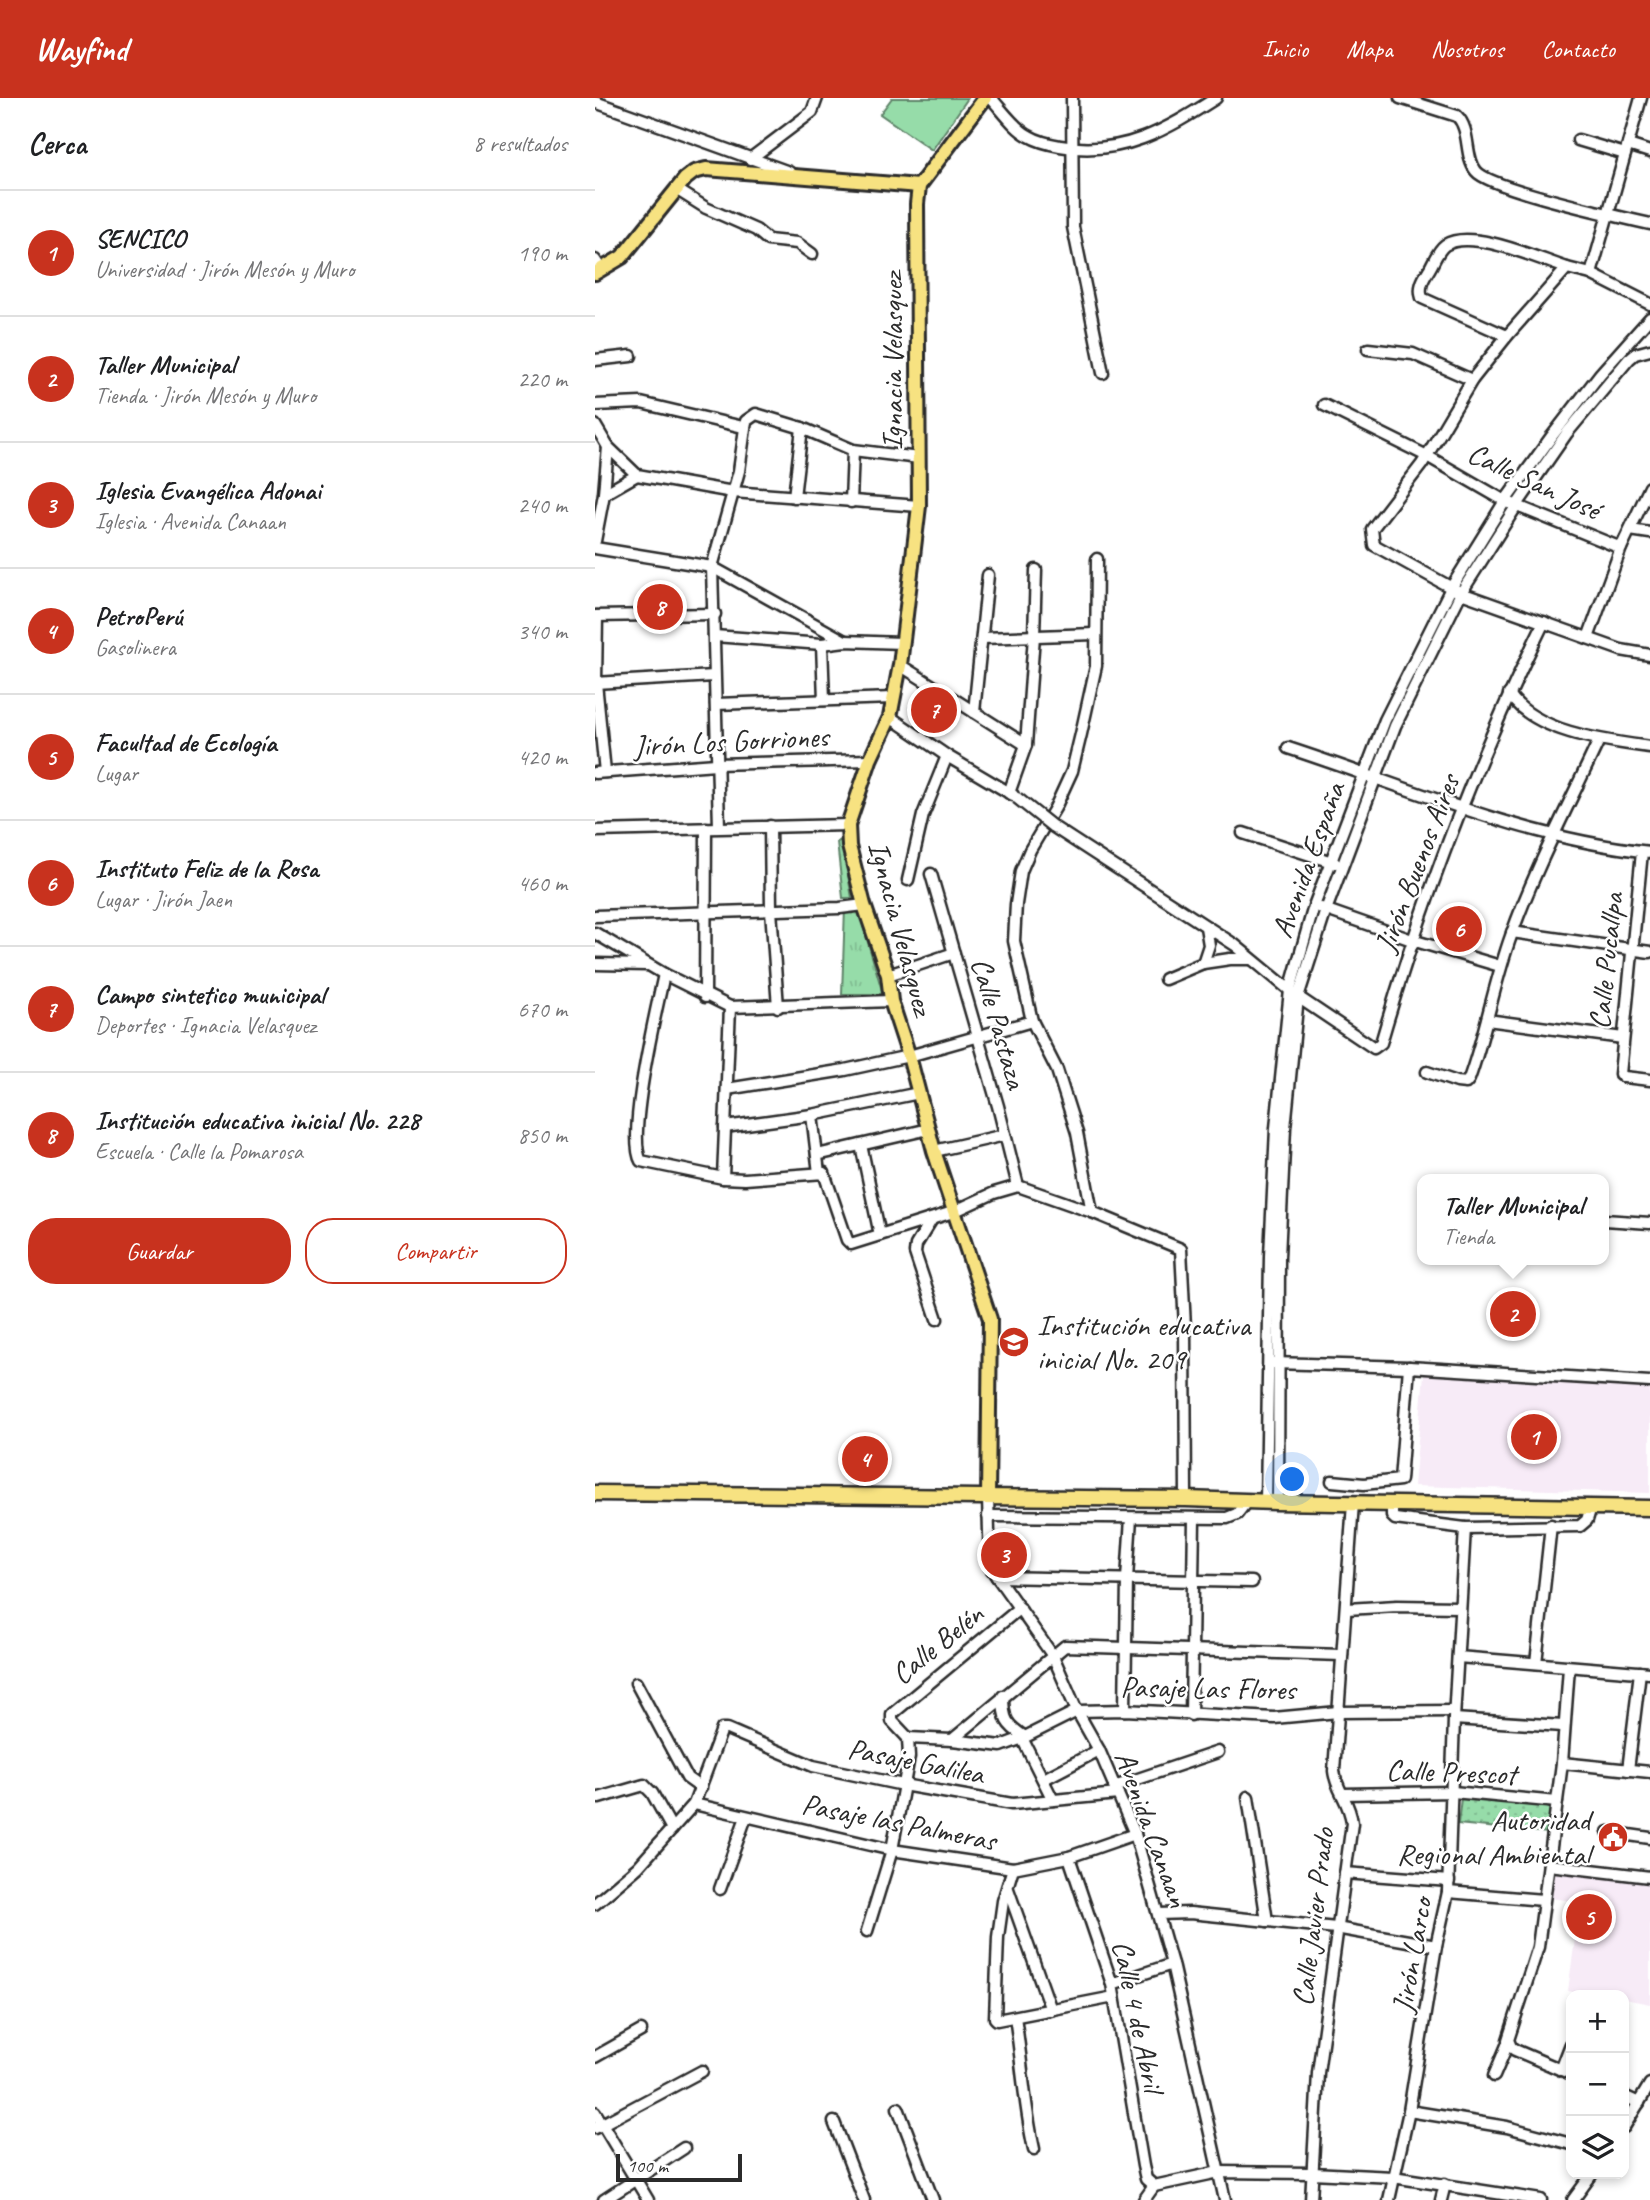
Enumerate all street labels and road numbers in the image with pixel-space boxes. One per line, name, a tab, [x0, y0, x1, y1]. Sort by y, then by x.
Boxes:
street label: Ignacia Velasquez	[873, 268, 911, 450]
street label: Calle San José	[1462, 434, 1610, 530]
street label: Jirón Los Gorriones	[631, 717, 832, 765]
street label: Jirón Buenos Aires	[1365, 766, 1469, 959]
street label: Avenida España	[1262, 776, 1354, 943]
street label: Ignacia Velasquez	[860, 837, 943, 1022]
street label: Calle Pucallpa	[1580, 889, 1632, 1031]
street label: Calle Pastaza	[962, 953, 1036, 1095]
street label: Calle Belén	[883, 1594, 992, 1693]
street label: Pasaje Las Flores	[1120, 1667, 1299, 1709]
street label: Pasaje Galilea	[845, 1729, 989, 1793]
street label: Avenida Canaan	[1106, 1746, 1198, 1913]
street label: Calle Prescot	[1385, 1751, 1521, 1793]
street label: Pasaje las Palmeras	[799, 1785, 1002, 1860]
street label: Calle Javier Prado	[1283, 1825, 1343, 2008]
street label: Jirón Larco	[1383, 1891, 1441, 2017]
street label: Calle 4 de Abril	[1103, 1937, 1174, 2100]

